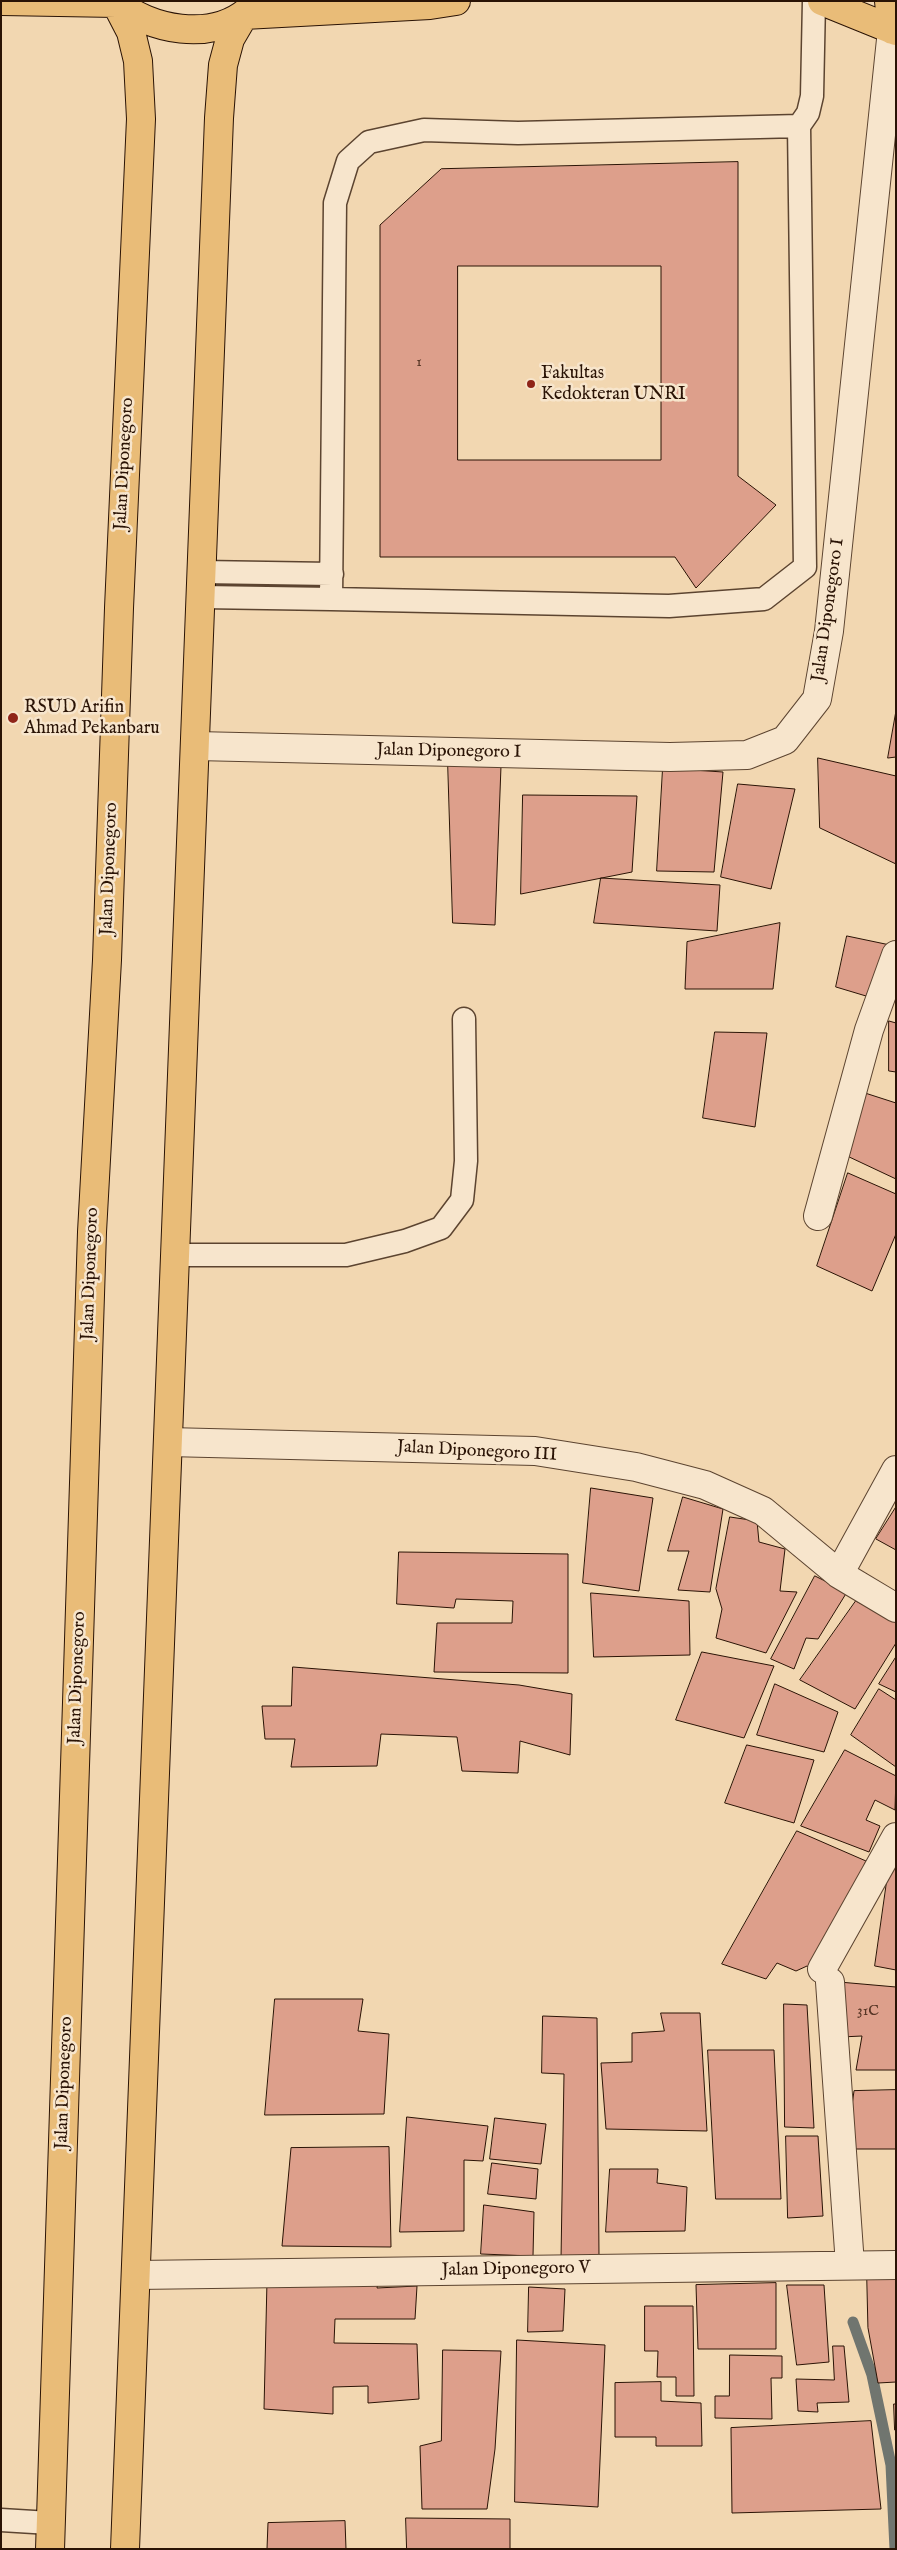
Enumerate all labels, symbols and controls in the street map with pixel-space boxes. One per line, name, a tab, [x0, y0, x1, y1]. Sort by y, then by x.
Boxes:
house number: 1	[416, 354, 422, 372]
place label: Fakultas Kedokteran UNRI	[541, 363, 686, 406]
marker: Fakultas Kedokteran UNRI	[525, 378, 537, 390]
street label: Jalan Diponegoro	[111, 397, 139, 531]
street label: Jalan Diponegoro I	[808, 537, 850, 683]
place label: RSUD Arifin Ahmad Pekanbaru	[24, 697, 160, 740]
marker: RSUD Arifin Ahmad Pekanbaru	[6, 711, 20, 725]
street label: Jalan Diponegoro I	[376, 740, 522, 764]
street label: Jalan Diponegoro	[97, 802, 123, 936]
street label: Jalan Diponegoro	[78, 1207, 104, 1341]
street label: Jalan Diponegoro III	[396, 1437, 558, 1467]
street label: Jalan Diponegoro	[65, 1611, 91, 1745]
house number: 31C	[857, 2003, 879, 2021]
street label: Jalan Diponegoro	[52, 2016, 78, 2150]
street label: Jalan Diponegoro V	[441, 2258, 591, 2282]

